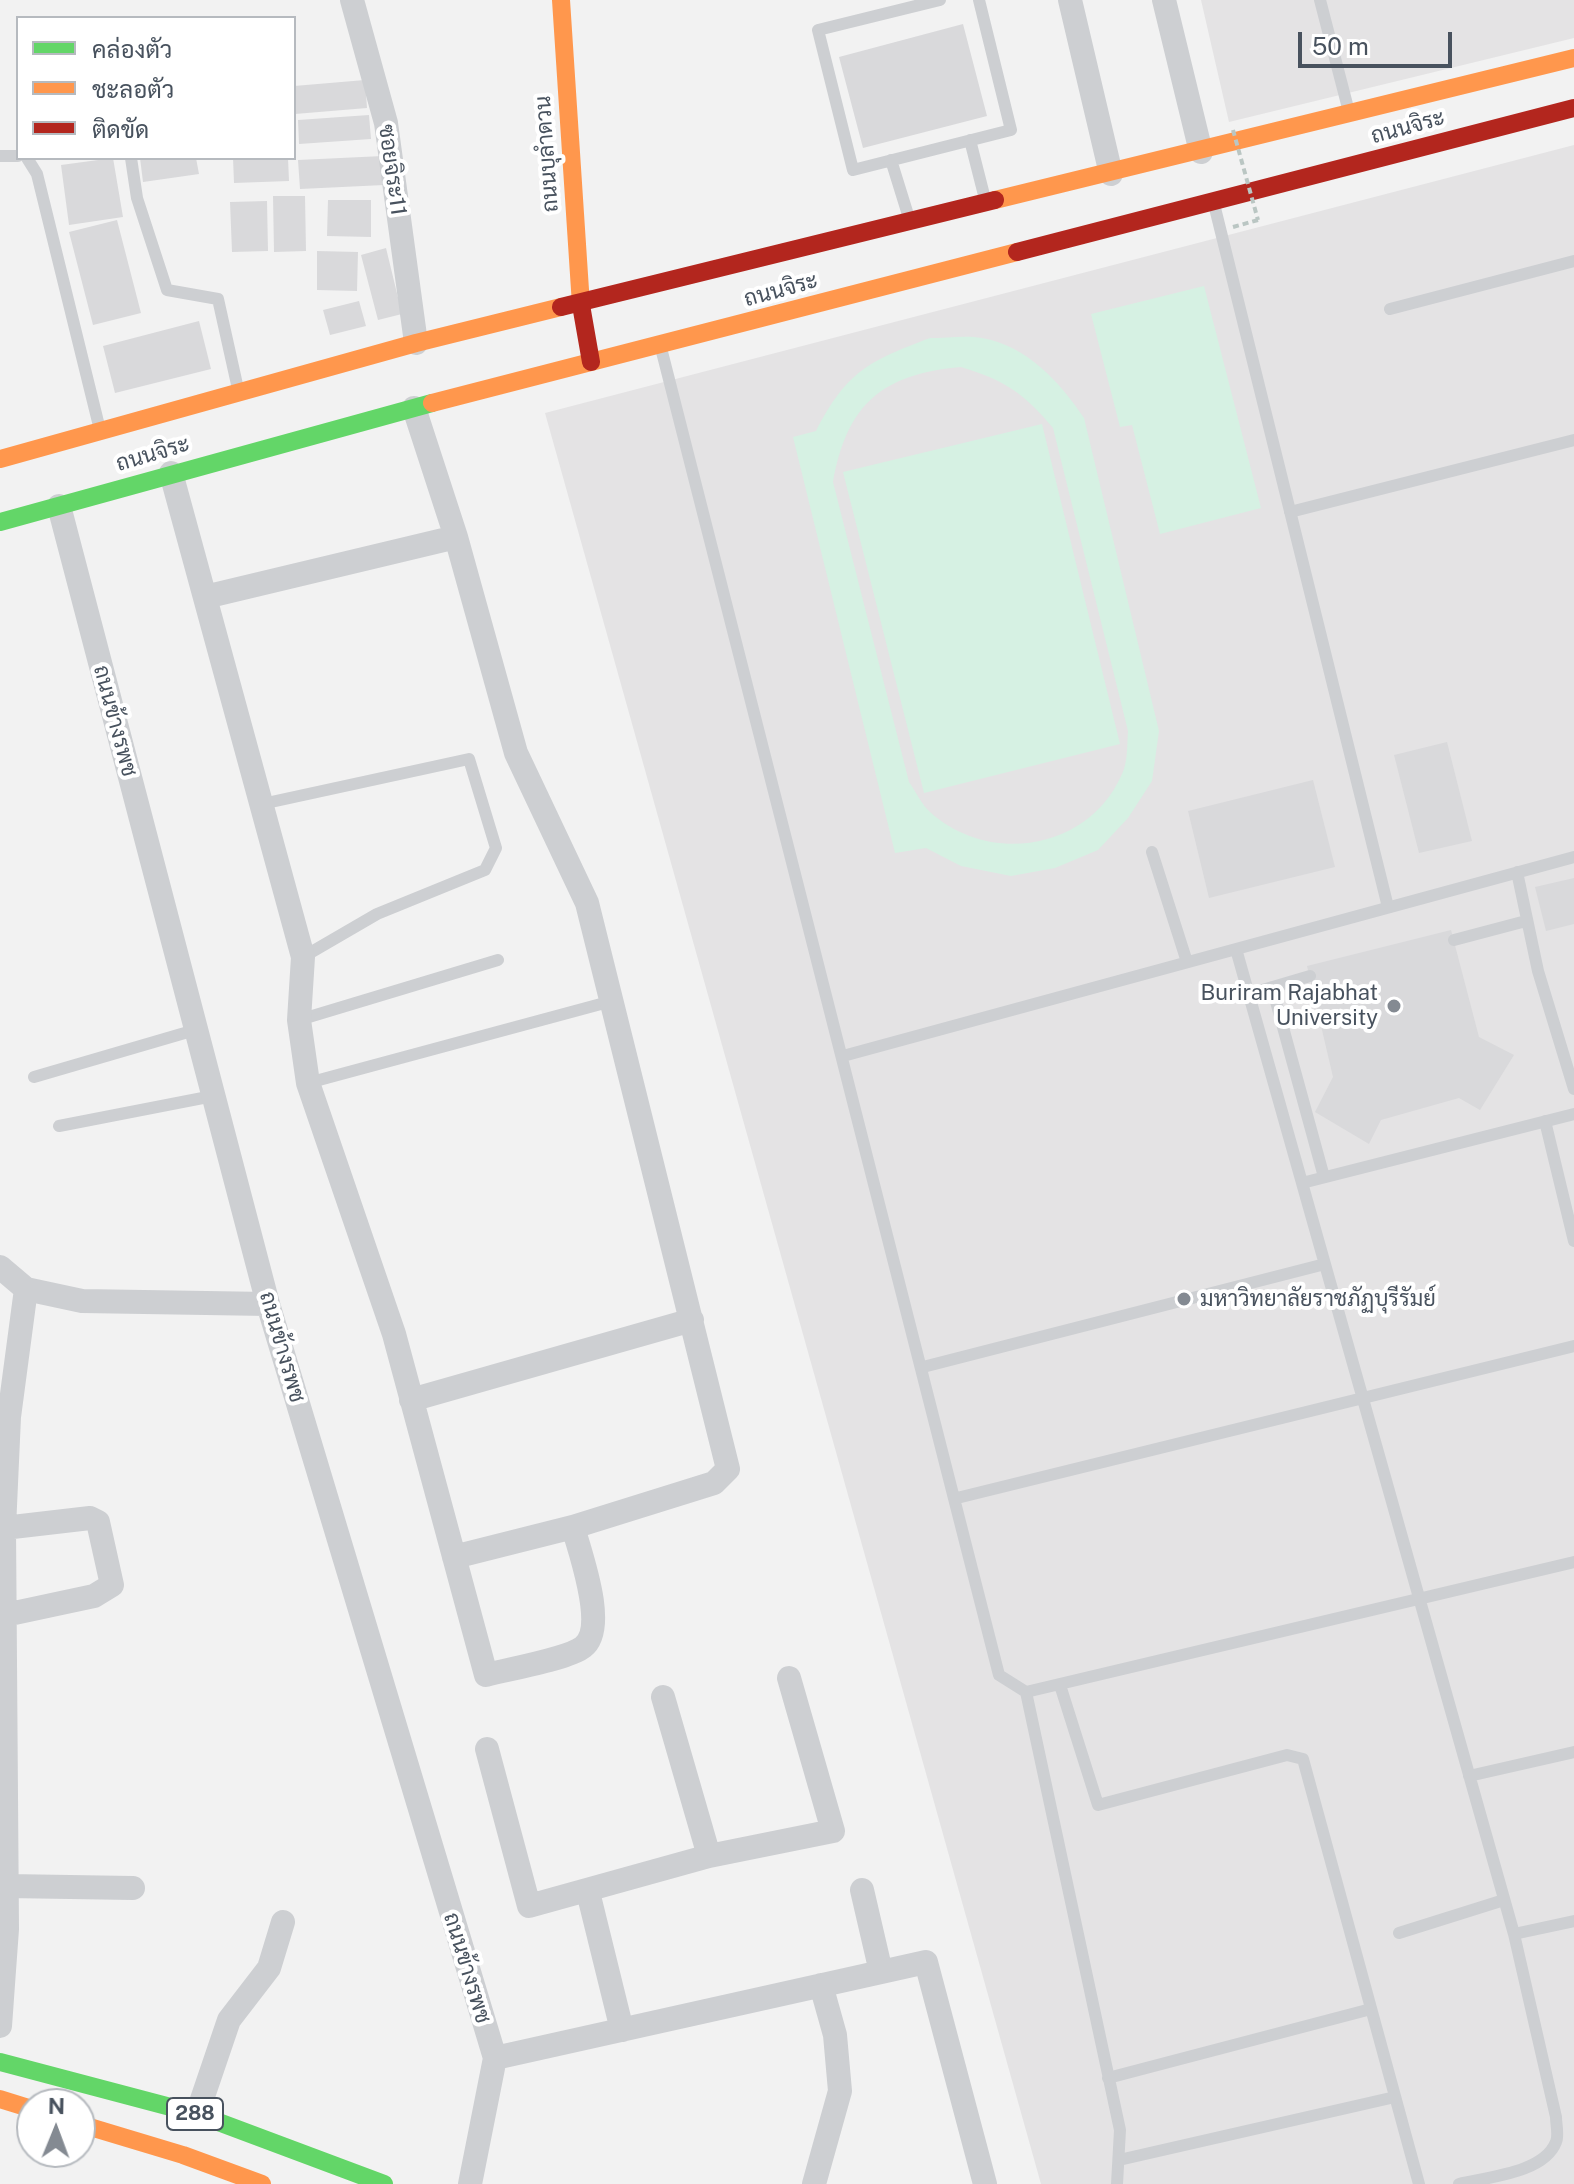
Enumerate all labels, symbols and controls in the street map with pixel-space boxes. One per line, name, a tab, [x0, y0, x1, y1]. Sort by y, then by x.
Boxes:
legend	[16, 16, 296, 160]
scale bar	[1302, 16, 1456, 66]
text: 50 m	[1312, 32, 1369, 60]
text: คล่องตัว	[92, 35, 172, 63]
text: ชะลอตัว	[92, 75, 174, 103]
street label: ถนนบุลำดวน	[530, 95, 564, 213]
street label: ถนนจิระ	[1368, 104, 1448, 150]
text: ติดขัด	[92, 115, 149, 143]
street label: ซอยจิระ11	[373, 123, 411, 217]
street label: ถนนจิระ	[741, 267, 821, 313]
street label: ถนนจิระ	[113, 431, 193, 477]
street label: ถนนข้างรพช	[87, 662, 143, 780]
place label: Buriram Rajabhat University	[1201, 980, 1378, 1032]
marker: Buriram Rajabhat University	[1385, 997, 1403, 1015]
place label: มหาวิทยาลัยราชภัฏบุรีรัมย์	[1200, 1286, 1436, 1312]
street label: ถนนข้างรพช	[254, 1288, 310, 1406]
marker: มหาวิทยาลัยราชภัฏบุรีรัมย์	[1175, 1290, 1193, 1308]
street label: ถนนข้างรพช	[438, 1909, 496, 2027]
north arrow	[16, 2088, 96, 2168]
text: N	[48, 2093, 65, 2119]
road number: 288	[167, 2098, 223, 2130]

